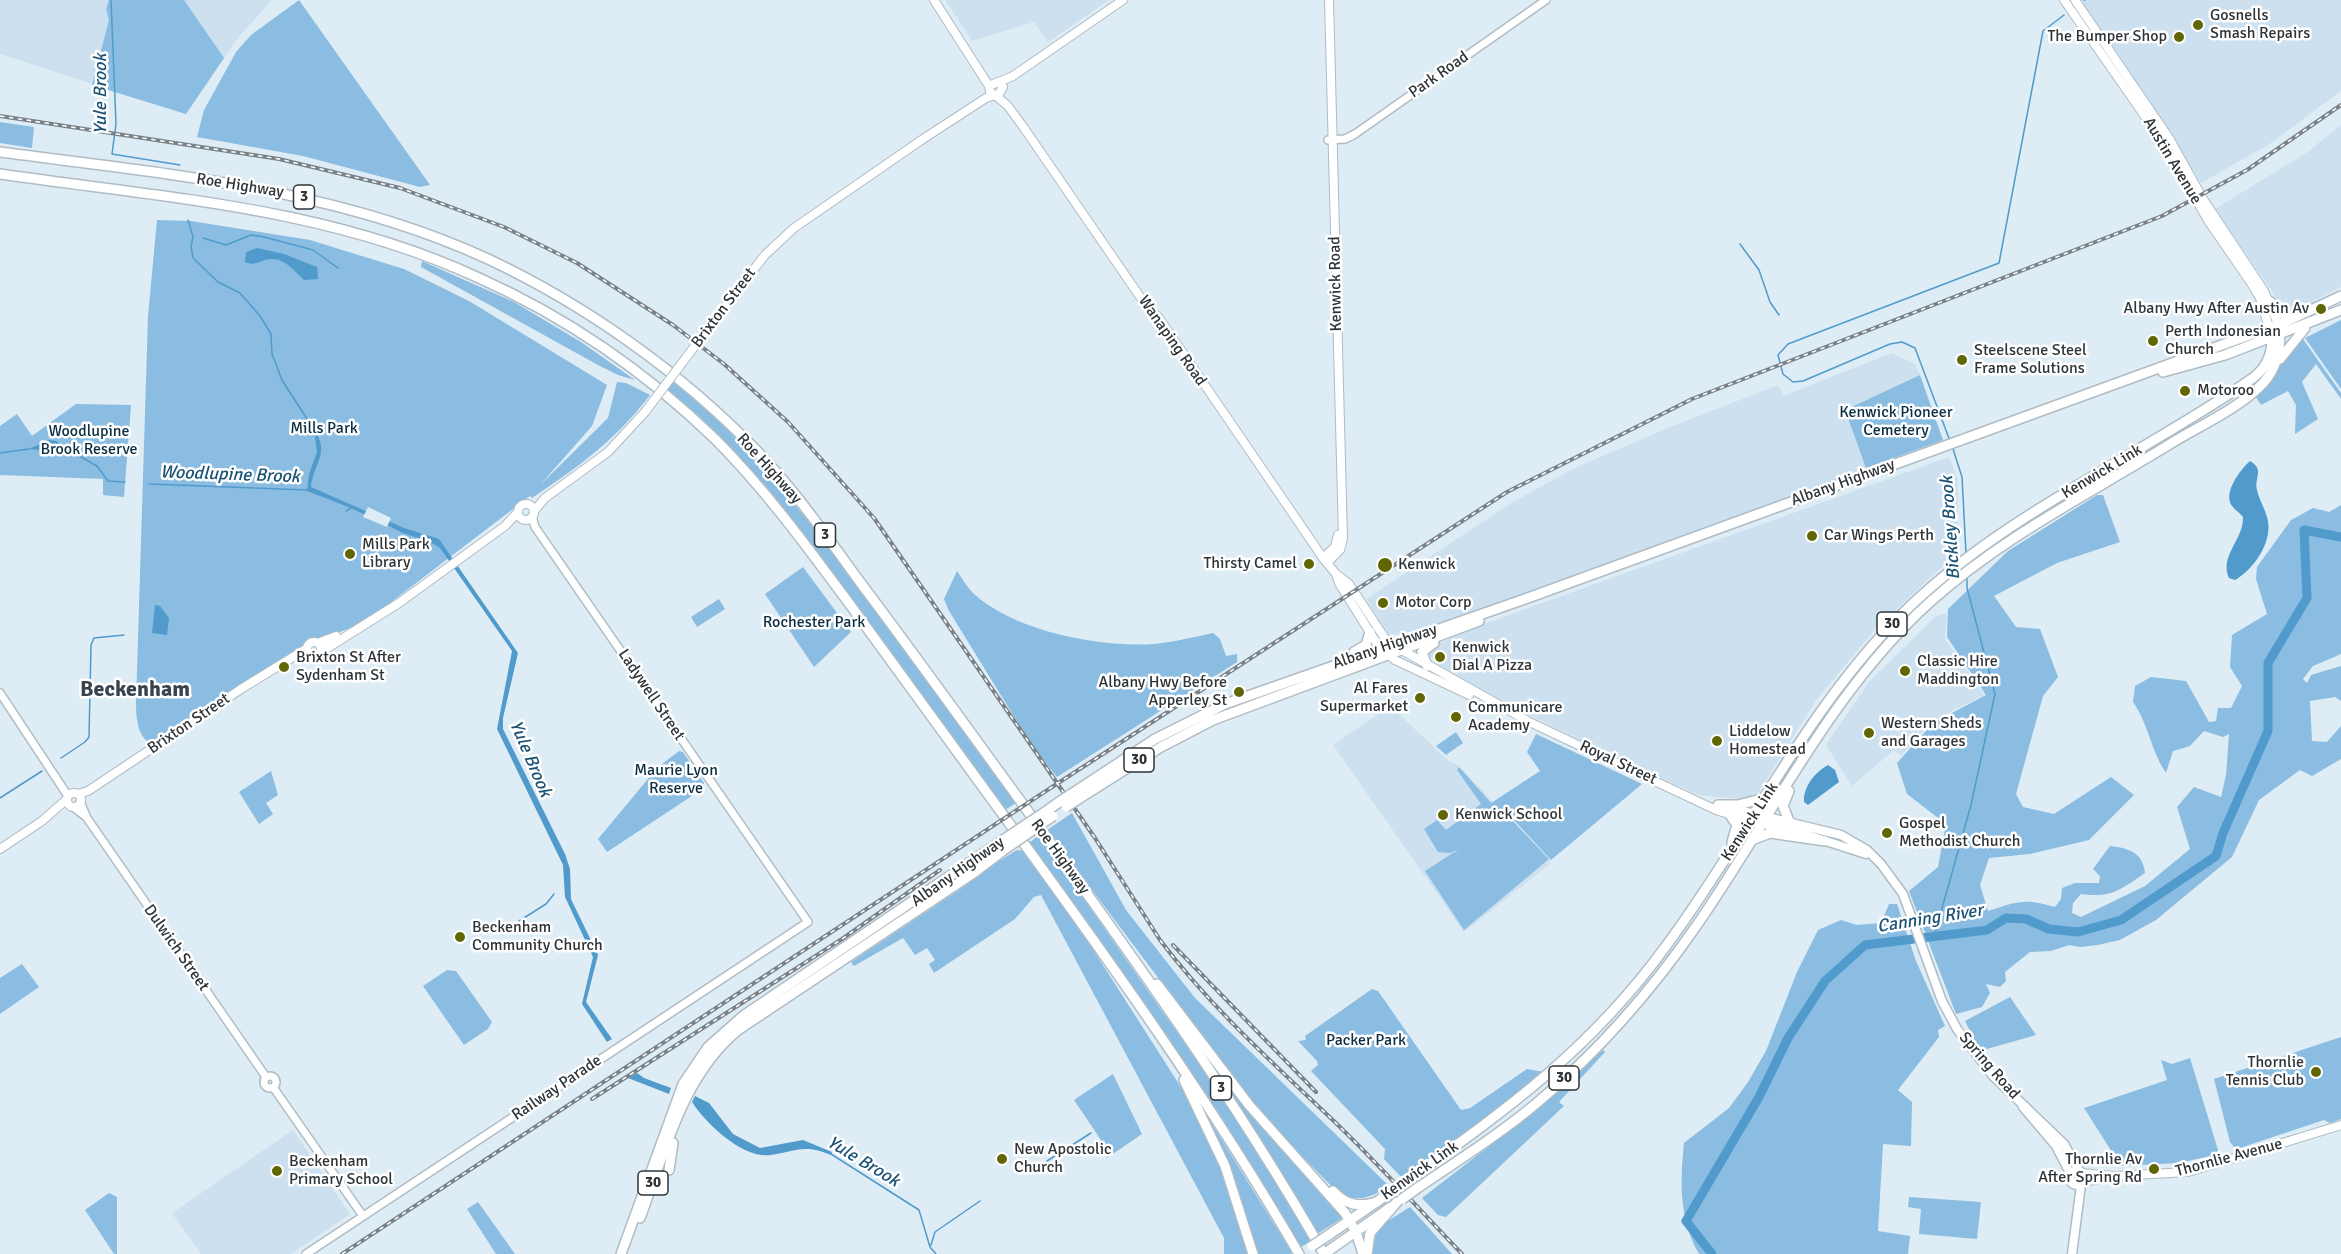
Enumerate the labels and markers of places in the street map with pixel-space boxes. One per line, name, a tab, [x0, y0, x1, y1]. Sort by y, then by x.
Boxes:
place label: Gosnells Smash Repairs	[2210, 6, 2310, 44]
marker: Gosnells Smash Repairs	[2191, 18, 2205, 32]
place label: The Bumper Shop	[2047, 27, 2167, 47]
marker: The Bumper Shop	[2172, 30, 2186, 44]
place label: Albany Hwy After Austin Av	[2124, 299, 2309, 319]
marker: Albany Hwy After Austin Av	[2314, 302, 2328, 316]
place label: Perth Indonesian Church	[2165, 322, 2281, 360]
marker: Perth Indonesian Church	[2146, 334, 2160, 348]
place label: Steelscene Steel Frame Solutions	[1974, 341, 2087, 379]
marker: Steelscene Steel Frame Solutions	[1955, 353, 1969, 367]
place label: Motoroo	[2197, 381, 2254, 401]
marker: Motoroo	[2178, 384, 2192, 398]
place label: Car Wings Perth	[1824, 526, 1934, 546]
marker: Car Wings Perth	[1805, 529, 1819, 543]
place label: Mills Park Library	[362, 535, 430, 573]
marker: Mills Park Library	[343, 547, 357, 561]
place label: Thirsty Camel	[1203, 554, 1297, 574]
place label: Kenwick	[1398, 555, 1455, 575]
marker: Kenwick	[1376, 556, 1394, 574]
marker: Thirsty Camel	[1302, 557, 1316, 571]
place label: Motor Corp	[1395, 593, 1472, 613]
marker: Motor Corp	[1376, 596, 1390, 610]
place label: Kenwick Dial A Pizza	[1452, 638, 1532, 676]
place label: Brixton St After Sydenham St	[296, 648, 401, 686]
marker: Kenwick Dial A Pizza	[1433, 650, 1447, 664]
place label: Classic Hire Maddington	[1917, 652, 1999, 690]
marker: Brixton St After Sydenham St	[277, 660, 291, 674]
marker: Classic Hire Maddington	[1898, 664, 1912, 678]
place label: Albany Hwy Before Apperley St	[1099, 673, 1227, 711]
place label: Al Fares Supermarket	[1320, 679, 1408, 717]
marker: Albany Hwy Before Apperley St	[1232, 685, 1246, 699]
marker: Al Fares Supermarket	[1413, 691, 1427, 705]
place label: Communicare Academy	[1468, 698, 1562, 736]
marker: Communicare Academy	[1449, 710, 1463, 724]
place label: Western Sheds and Garages	[1881, 714, 1982, 752]
place label: Liddelow Homestead	[1729, 722, 1806, 760]
marker: Western Sheds and Garages	[1862, 726, 1876, 740]
marker: Liddelow Homestead	[1710, 734, 1724, 748]
place label: Kenwick School	[1455, 805, 1562, 825]
marker: Kenwick School	[1436, 808, 1450, 822]
place label: Gospel Methodist Church	[1899, 814, 2020, 852]
marker: Gospel Methodist Church	[1880, 826, 1894, 840]
place label: Beckenham Community Church	[472, 918, 603, 956]
marker: Beckenham Community Church	[453, 930, 467, 944]
place label: Thornlie Tennis Club	[2226, 1053, 2304, 1091]
marker: Thornlie Tennis Club	[2309, 1065, 2323, 1079]
place label: New Apostolic Church	[1014, 1140, 1112, 1178]
place label: Thornlie Av After Spring Rd	[2038, 1150, 2142, 1188]
place label: Beckenham Primary School	[289, 1152, 393, 1190]
marker: New Apostolic Church	[995, 1152, 1009, 1166]
marker: Thornlie Av After Spring Rd	[2147, 1162, 2161, 1176]
marker: Beckenham Primary School	[270, 1164, 284, 1178]

